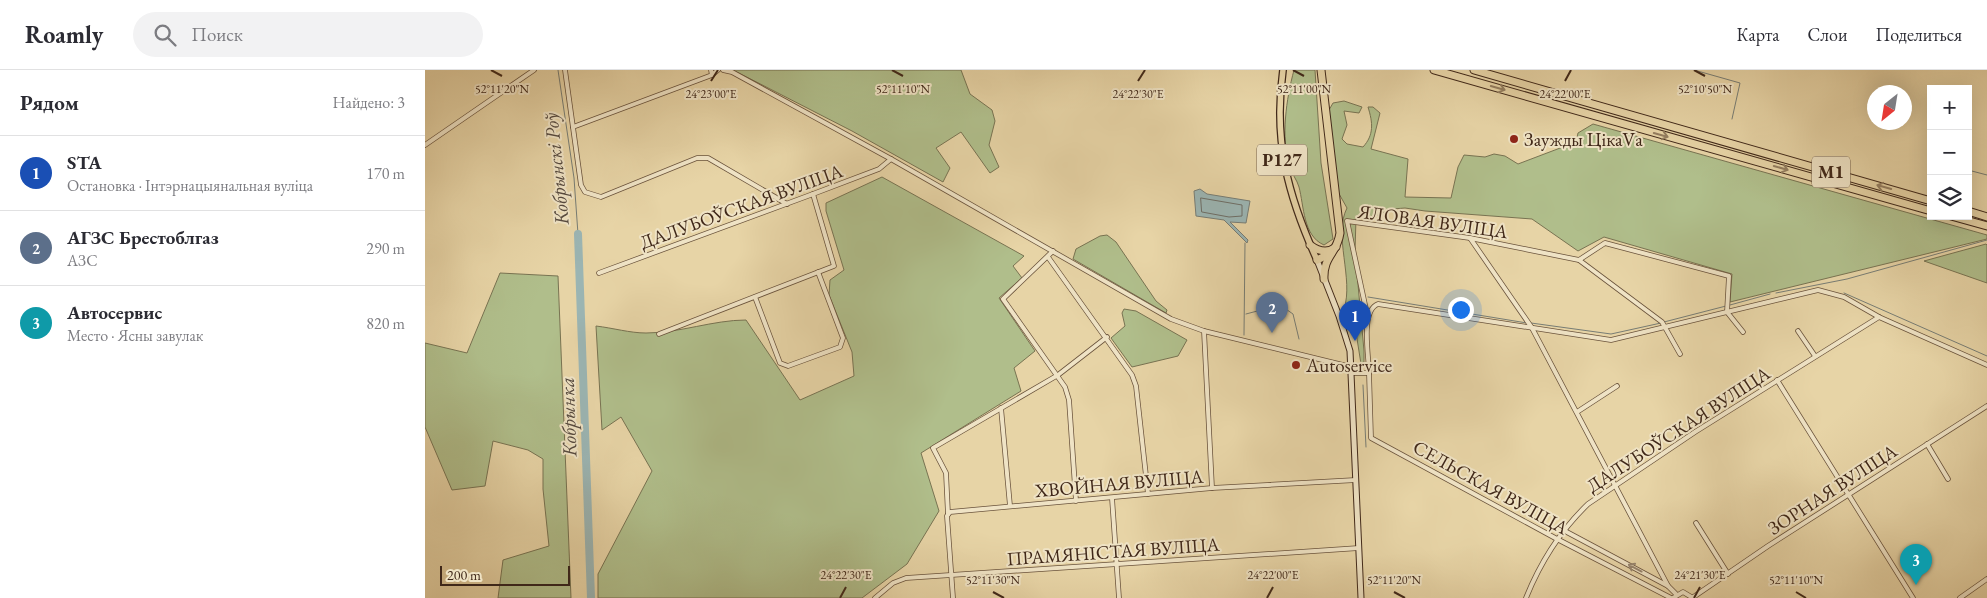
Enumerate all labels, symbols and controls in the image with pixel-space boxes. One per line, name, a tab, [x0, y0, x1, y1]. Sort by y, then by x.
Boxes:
search box	[133, 12, 483, 57]
text: Roamly	[25, 19, 103, 50]
icon: search	[151, 21, 179, 49]
text: Поиск	[191, 22, 243, 47]
text: Карта	[1737, 23, 1780, 46]
text: Слои	[1808, 23, 1847, 46]
text: Поделиться	[1875, 23, 1962, 46]
text: 52°11'20"N	[475, 81, 529, 97]
text: 52°11'10"N	[876, 81, 930, 97]
text: 52°11'00"N	[1277, 81, 1331, 97]
text: 52°10'50"N	[1678, 81, 1732, 97]
one-way arrow	[1490, 84, 1506, 94]
north arrow	[1867, 85, 1912, 130]
map controls	[1927, 85, 1972, 220]
button: +	[1927, 85, 1972, 130]
text: 24°23'00"E	[685, 86, 737, 102]
text: 24°22'30"E	[1112, 86, 1164, 102]
text: 24°22'00"E	[1539, 86, 1591, 102]
text: Рядом	[20, 89, 79, 116]
text: Найдено: 3	[333, 92, 405, 113]
water label: Кобрынскі Роў	[537, 112, 575, 227]
place label: Заужды ЦікаVа	[1524, 127, 1643, 152]
one-way arrow	[1653, 130, 1669, 140]
button: −	[1927, 130, 1972, 175]
marker: Заужды ЦікаVа	[1508, 133, 1520, 145]
road number: Р127	[1257, 144, 1307, 176]
text: STA	[67, 150, 102, 175]
road number: М1	[1812, 156, 1850, 188]
street label: ДАЛУБОЎСКАЯ ВУЛІЦА	[636, 158, 847, 255]
text: 1	[32, 163, 40, 184]
text: 170 m	[366, 163, 405, 184]
one-way arrow	[1772, 164, 1788, 174]
text: Остановка · Інтэрнацыянальная вуліца	[67, 175, 313, 196]
button: layers	[1927, 175, 1972, 220]
one-way arrow	[1876, 182, 1892, 192]
street label: ЯЛОВАЯ ВУЛІЦА	[1355, 198, 1510, 245]
text: АГЗС Брестоблгаз	[67, 225, 219, 250]
text: 2	[32, 238, 40, 259]
text: 290 m	[366, 238, 405, 259]
text: АЗС	[67, 250, 98, 271]
pin: 2	[1256, 292, 1288, 333]
your location	[1448, 297, 1474, 323]
text: Автосервис	[67, 300, 162, 325]
pin: 1	[1339, 300, 1371, 341]
text: 3	[32, 313, 40, 334]
text: 820 m	[366, 313, 405, 334]
text: Место · Ясны завулак	[67, 325, 203, 346]
place label: Autoservice	[1305, 353, 1392, 378]
marker: Autoservice	[1290, 359, 1302, 371]
street label: ДАЛУБОЎСКАЯ ВУЛІЦА	[1582, 360, 1776, 498]
water label: Кобрынка	[554, 377, 582, 458]
street label: СЕЛЬСКАЯ ВУЛІЦА	[1409, 434, 1574, 541]
street label: ЗОРНАЯ ВУЛІЦА	[1763, 438, 1902, 541]
street label: ХВОЙНАЯ ВУЛІЦА	[1033, 464, 1205, 503]
street label: ПРАМЯНІСТАЯ ВУЛІЦА	[1006, 532, 1221, 571]
pin: 3	[1900, 544, 1932, 585]
scale bar	[440, 563, 570, 586]
one-way arrow	[1627, 563, 1642, 573]
text: 200 m	[447, 566, 481, 584]
text: 24°22'30"E	[820, 567, 872, 583]
text: 24°22'00"E	[1247, 567, 1299, 583]
text: 24°21'30"E	[1674, 567, 1726, 583]
text: 52°11'30"N	[966, 572, 1020, 588]
text: 52°11'20"N	[1367, 572, 1421, 588]
text: 52°11'10"N	[1769, 572, 1823, 588]

